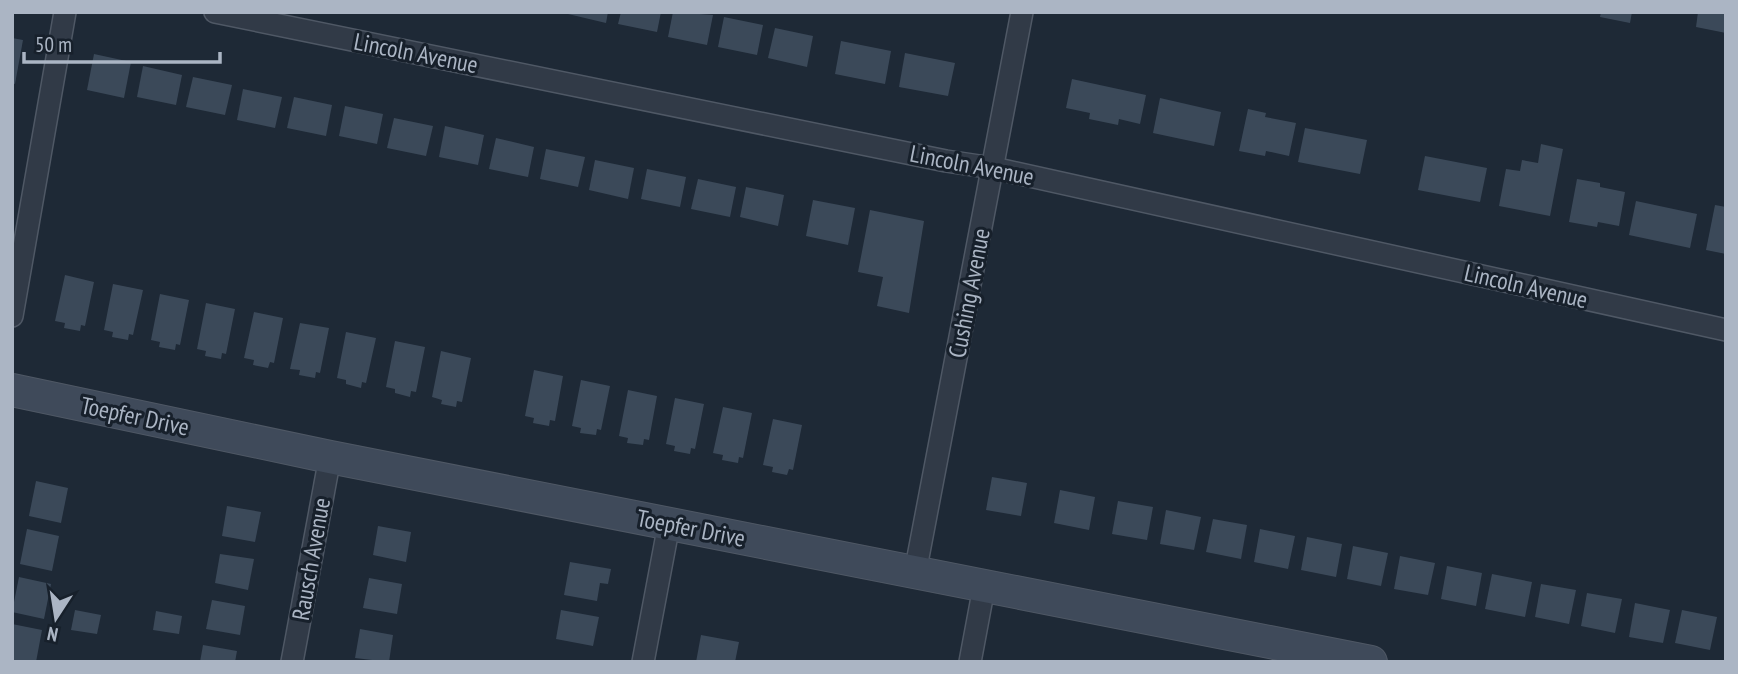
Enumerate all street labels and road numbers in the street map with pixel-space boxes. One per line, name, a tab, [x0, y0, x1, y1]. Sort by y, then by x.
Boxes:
street label: Lincoln Avenue	[351, 26, 481, 80]
street label: Lincoln Avenue	[907, 138, 1037, 192]
street label: Cushing Avenue	[941, 226, 997, 360]
street label: Lincoln Avenue	[1461, 257, 1591, 315]
street label: Toepfer Drive	[78, 389, 192, 443]
street label: Rausch Avenue	[285, 495, 337, 623]
street label: Toepfer Drive	[634, 502, 748, 554]

